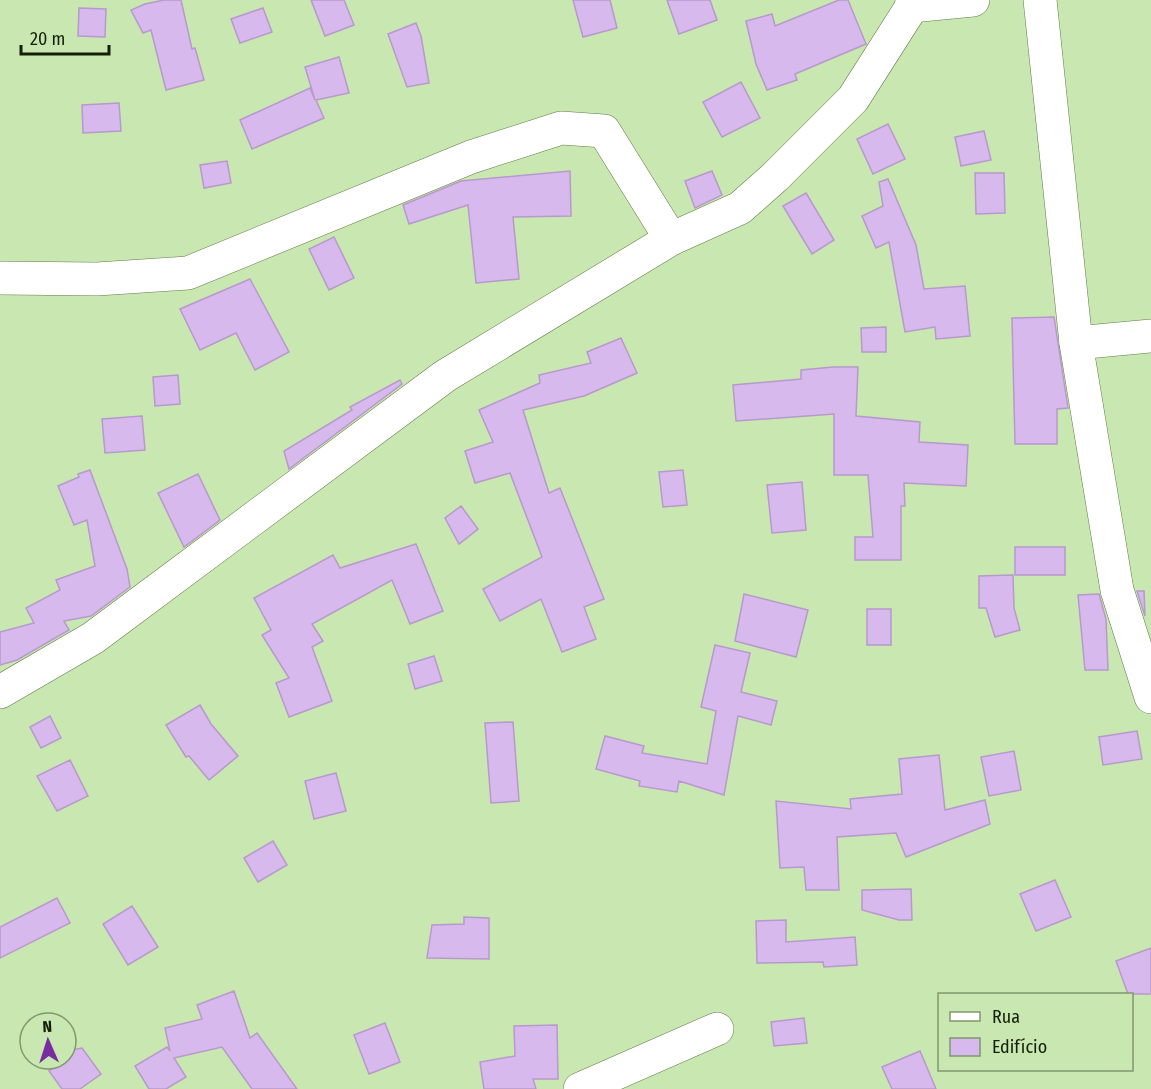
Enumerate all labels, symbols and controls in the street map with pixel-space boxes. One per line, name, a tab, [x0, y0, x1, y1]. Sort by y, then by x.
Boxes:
scale bar	[21, 18, 110, 56]
text: 20 m	[30, 28, 65, 50]
legend	[938, 993, 1133, 1071]
text: Rua	[992, 1006, 1020, 1028]
north arrow	[18, 1011, 78, 1071]
text: N	[42, 1017, 53, 1036]
text: Edifício	[992, 1036, 1047, 1058]

